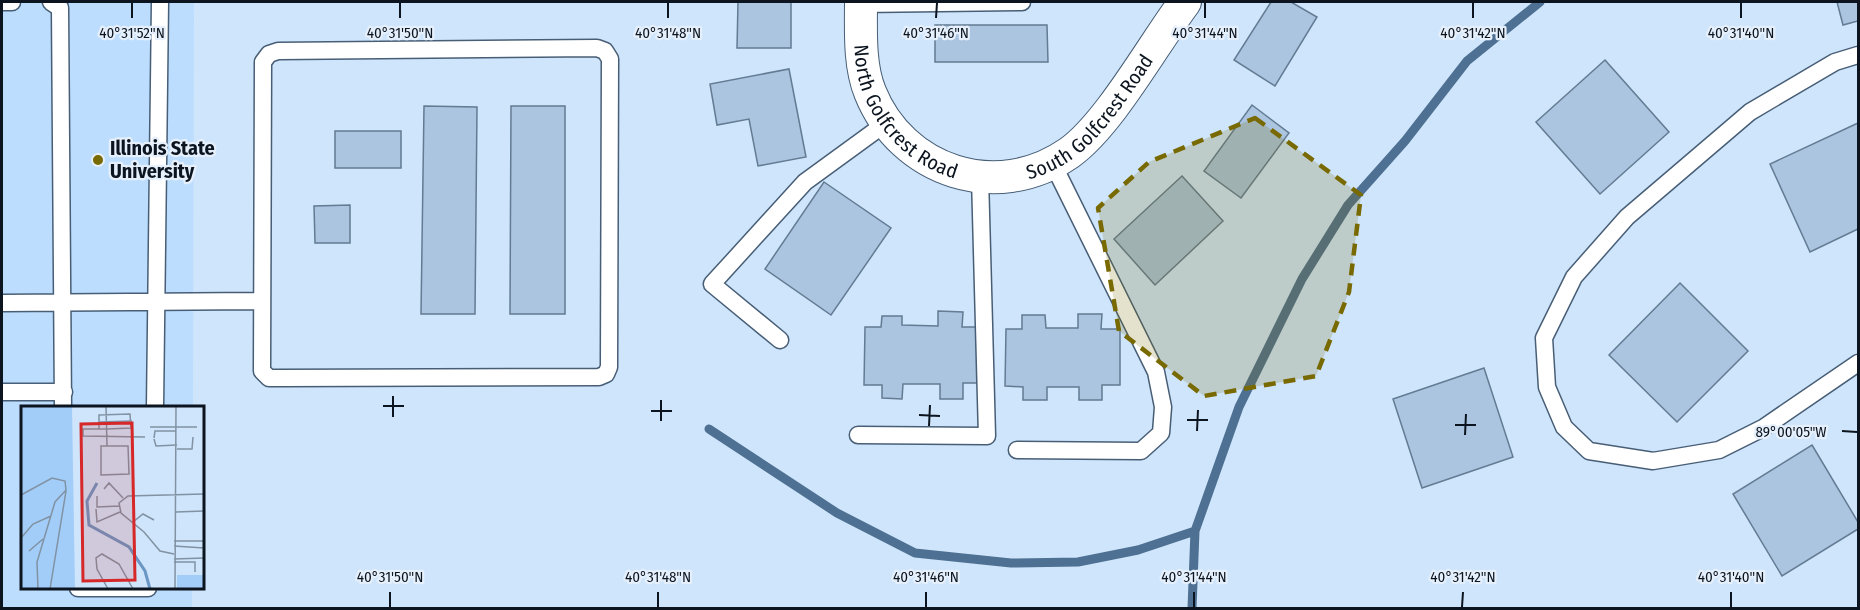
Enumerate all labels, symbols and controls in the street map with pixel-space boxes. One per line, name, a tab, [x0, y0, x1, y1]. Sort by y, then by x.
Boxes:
text: 40°31'52"N	[99, 24, 165, 42]
text: 40°31'50"N	[367, 24, 433, 42]
text: 40°31'48"N	[635, 24, 701, 42]
text: 40°31'46"N	[903, 24, 969, 42]
text: 40°31'44"N	[1172, 24, 1238, 42]
text: 40°31'42"N	[1440, 24, 1506, 42]
text: 40°31'40"N	[1708, 24, 1774, 42]
street label: North Golfcrest Road	[849, 44, 961, 184]
street label: South Golfcrest Road	[1023, 50, 1158, 184]
place label: Illinois State University	[110, 136, 215, 183]
marker: Illinois State University	[91, 153, 105, 167]
inset map	[21, 406, 204, 589]
text: 89°00'05"W	[1755, 423, 1827, 441]
text: 40°31'50"N	[357, 568, 423, 586]
text: 40°31'48"N	[625, 568, 691, 586]
text: 40°31'46"N	[893, 568, 959, 586]
text: 40°31'44"N	[1161, 568, 1227, 586]
text: 40°31'42"N	[1430, 568, 1496, 586]
text: 40°31'40"N	[1698, 568, 1764, 586]

